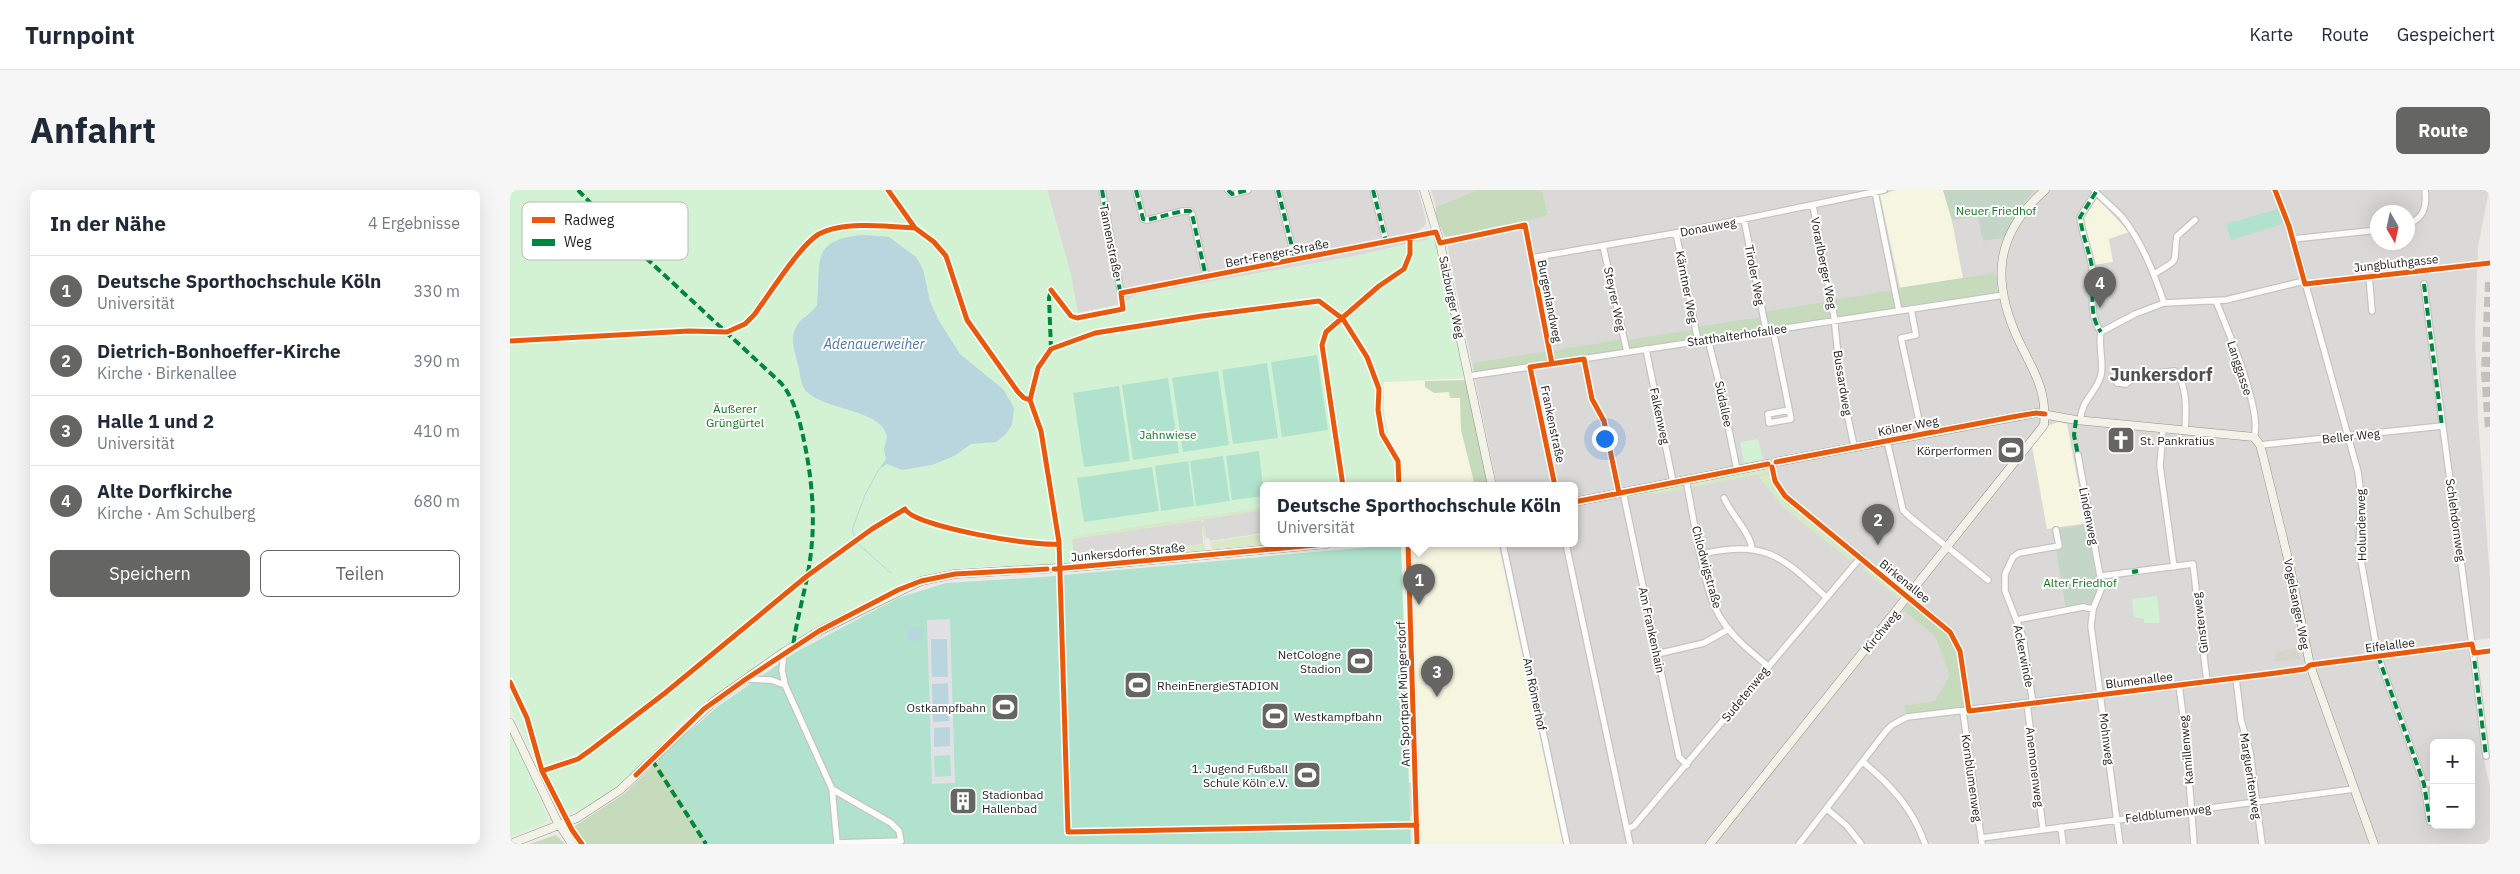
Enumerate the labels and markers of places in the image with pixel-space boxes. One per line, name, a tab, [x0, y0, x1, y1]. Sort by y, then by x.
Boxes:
pin: 4	[2084, 267, 2116, 308]
church icon: St. Pankratius	[2106, 425, 2136, 455]
place label: St. Pankratius	[2140, 433, 2215, 448]
sports icon: Körperformen	[1996, 435, 2026, 465]
place label: Körperformen	[1917, 443, 1992, 458]
pin: 2	[1862, 504, 1894, 545]
pin: 1	[1403, 564, 1435, 605]
sports icon: NetCologne Stadion	[1345, 646, 1375, 676]
place label: NetCologne Stadion	[1278, 647, 1341, 676]
pin: 3	[1421, 656, 1453, 697]
sports icon: RheinEnergieSTADION	[1123, 670, 1153, 700]
place label: RheinEnergieSTADION	[1157, 678, 1279, 693]
sports icon: Ostkampfbahn	[990, 692, 1020, 722]
place label: Ostkampfbahn	[907, 700, 986, 715]
sports icon: Westkampfbahn	[1260, 701, 1290, 731]
place label: Westkampfbahn	[1294, 709, 1382, 724]
sports icon: 1. Jugend Fußball Schule Köln e.V.	[1292, 760, 1322, 790]
place label: 1. Jugend Fußball Schule Köln e.V.	[1192, 761, 1288, 790]
building icon: Stadionbad Hallenbad	[948, 786, 978, 816]
place label: Stadionbad Hallenbad	[982, 787, 1043, 816]

